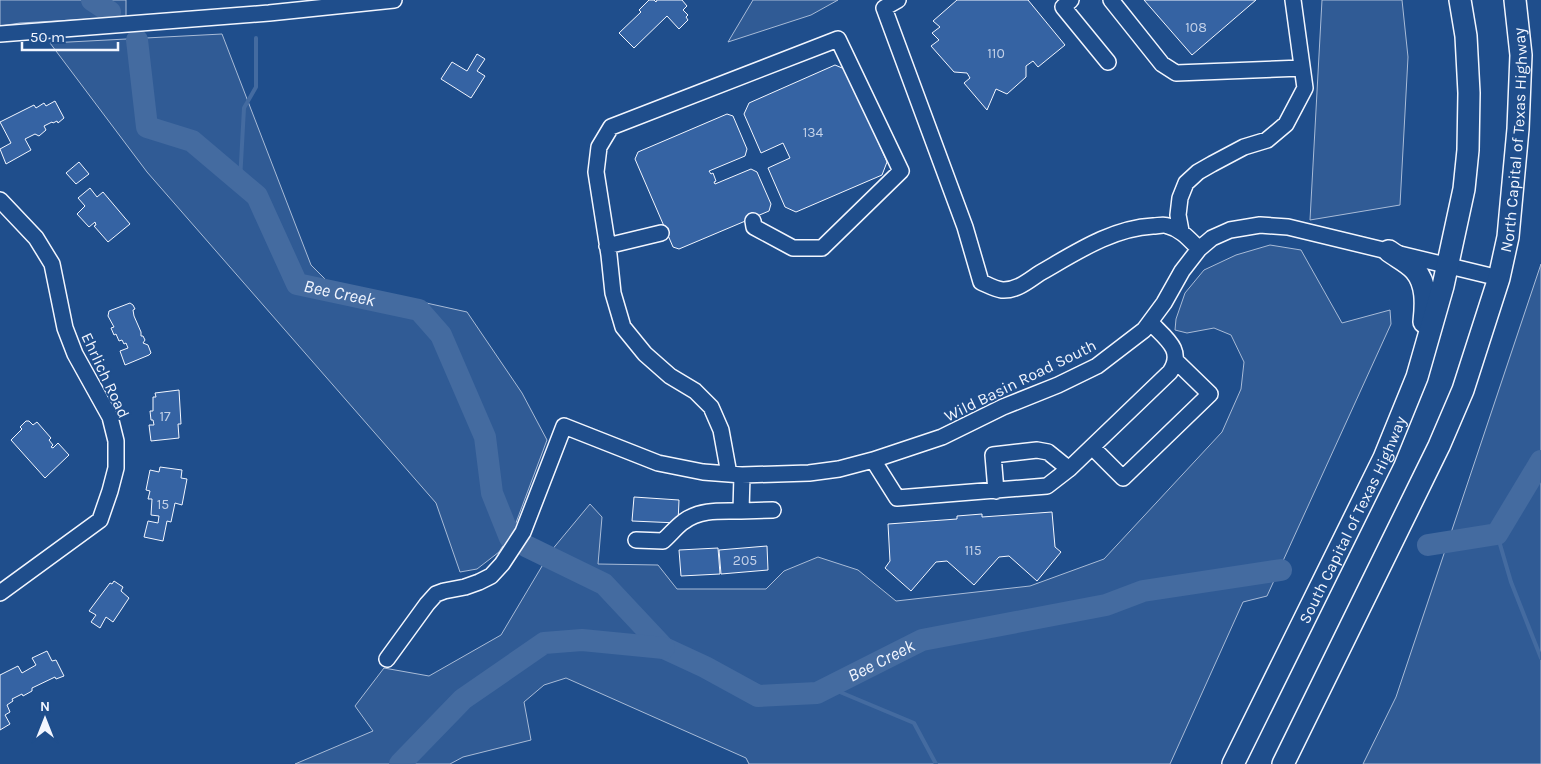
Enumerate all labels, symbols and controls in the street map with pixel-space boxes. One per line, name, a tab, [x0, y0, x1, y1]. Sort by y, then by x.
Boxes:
house number: 108	[1185, 19, 1207, 36]
scale bar	[22, 20, 119, 52]
street label: North Capital of Texas Highway	[1496, 26, 1531, 254]
text: 50 m	[30, 28, 65, 46]
house number: 110	[987, 45, 1005, 62]
house number: 134	[803, 124, 824, 141]
water label: Bee Creek	[302, 275, 378, 312]
street label: Ehrlich Road	[77, 329, 134, 421]
street label: Wild Basin Road South	[941, 335, 1099, 426]
house number: 17	[159, 408, 171, 425]
street label: South Capital of Texas Highway	[1295, 413, 1410, 627]
house number: 15	[157, 496, 169, 513]
house number: 115	[964, 542, 982, 559]
house number: 205	[733, 552, 757, 569]
water label: Bee Creek	[844, 634, 919, 687]
north arrow	[20, 694, 70, 744]
text: N	[40, 698, 50, 715]

